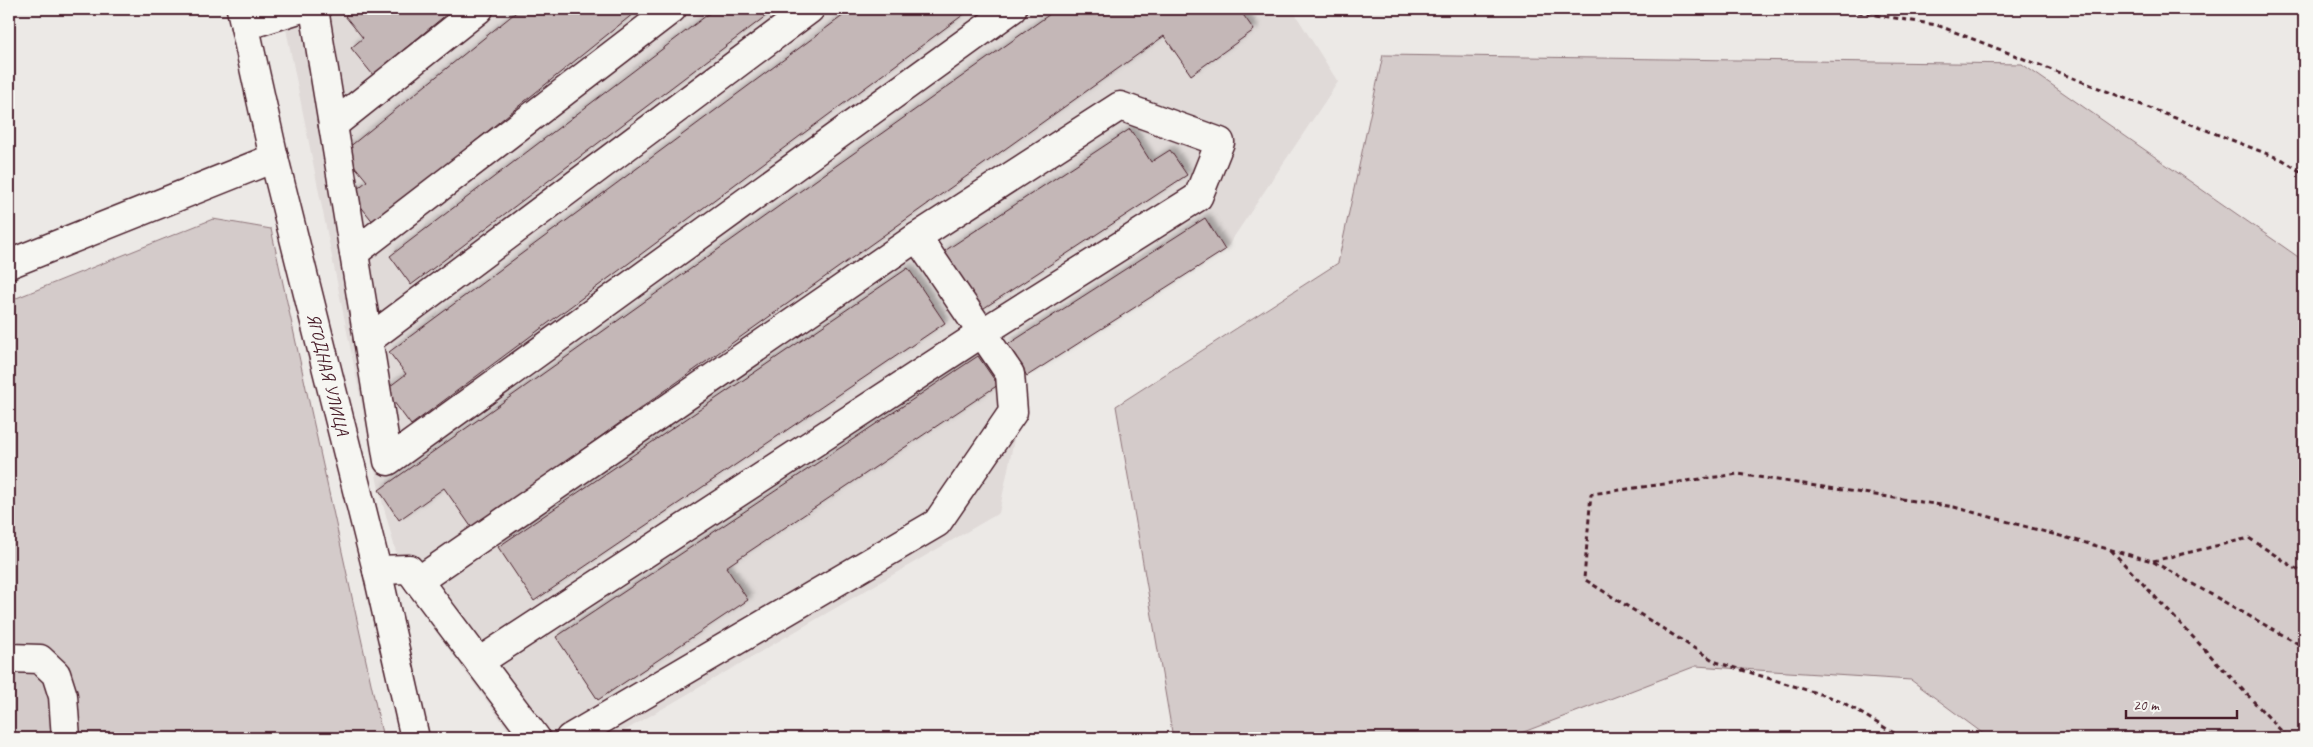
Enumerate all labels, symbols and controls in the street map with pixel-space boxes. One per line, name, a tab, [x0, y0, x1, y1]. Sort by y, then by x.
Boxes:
street label: ЯГОДНАЯ УЛИЦА	[302, 311, 354, 438]
scale bar	[2126, 687, 2237, 719]
text: 20 m	[2133, 696, 2160, 715]

